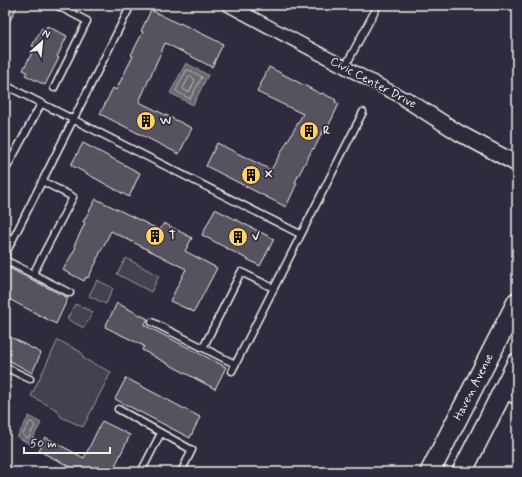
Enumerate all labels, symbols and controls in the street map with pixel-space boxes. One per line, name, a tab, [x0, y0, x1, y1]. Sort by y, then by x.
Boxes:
north arrow	[22, 22, 62, 62]
text: N	[40, 26, 53, 42]
street label: Civic Center Drive	[327, 53, 419, 113]
building icon: W	[135, 110, 157, 132]
place label: W	[159, 113, 171, 129]
building icon: R	[298, 120, 320, 142]
place label: R	[323, 123, 330, 139]
building icon: X	[240, 164, 262, 186]
place label: X	[265, 167, 273, 183]
building icon: T	[144, 225, 166, 247]
building icon: V	[227, 226, 249, 248]
place label: T	[169, 228, 176, 244]
place label: V	[252, 229, 260, 245]
street label: Haven Avenue	[450, 350, 498, 423]
scale bar	[24, 429, 110, 455]
text: 50 m	[30, 436, 57, 452]

